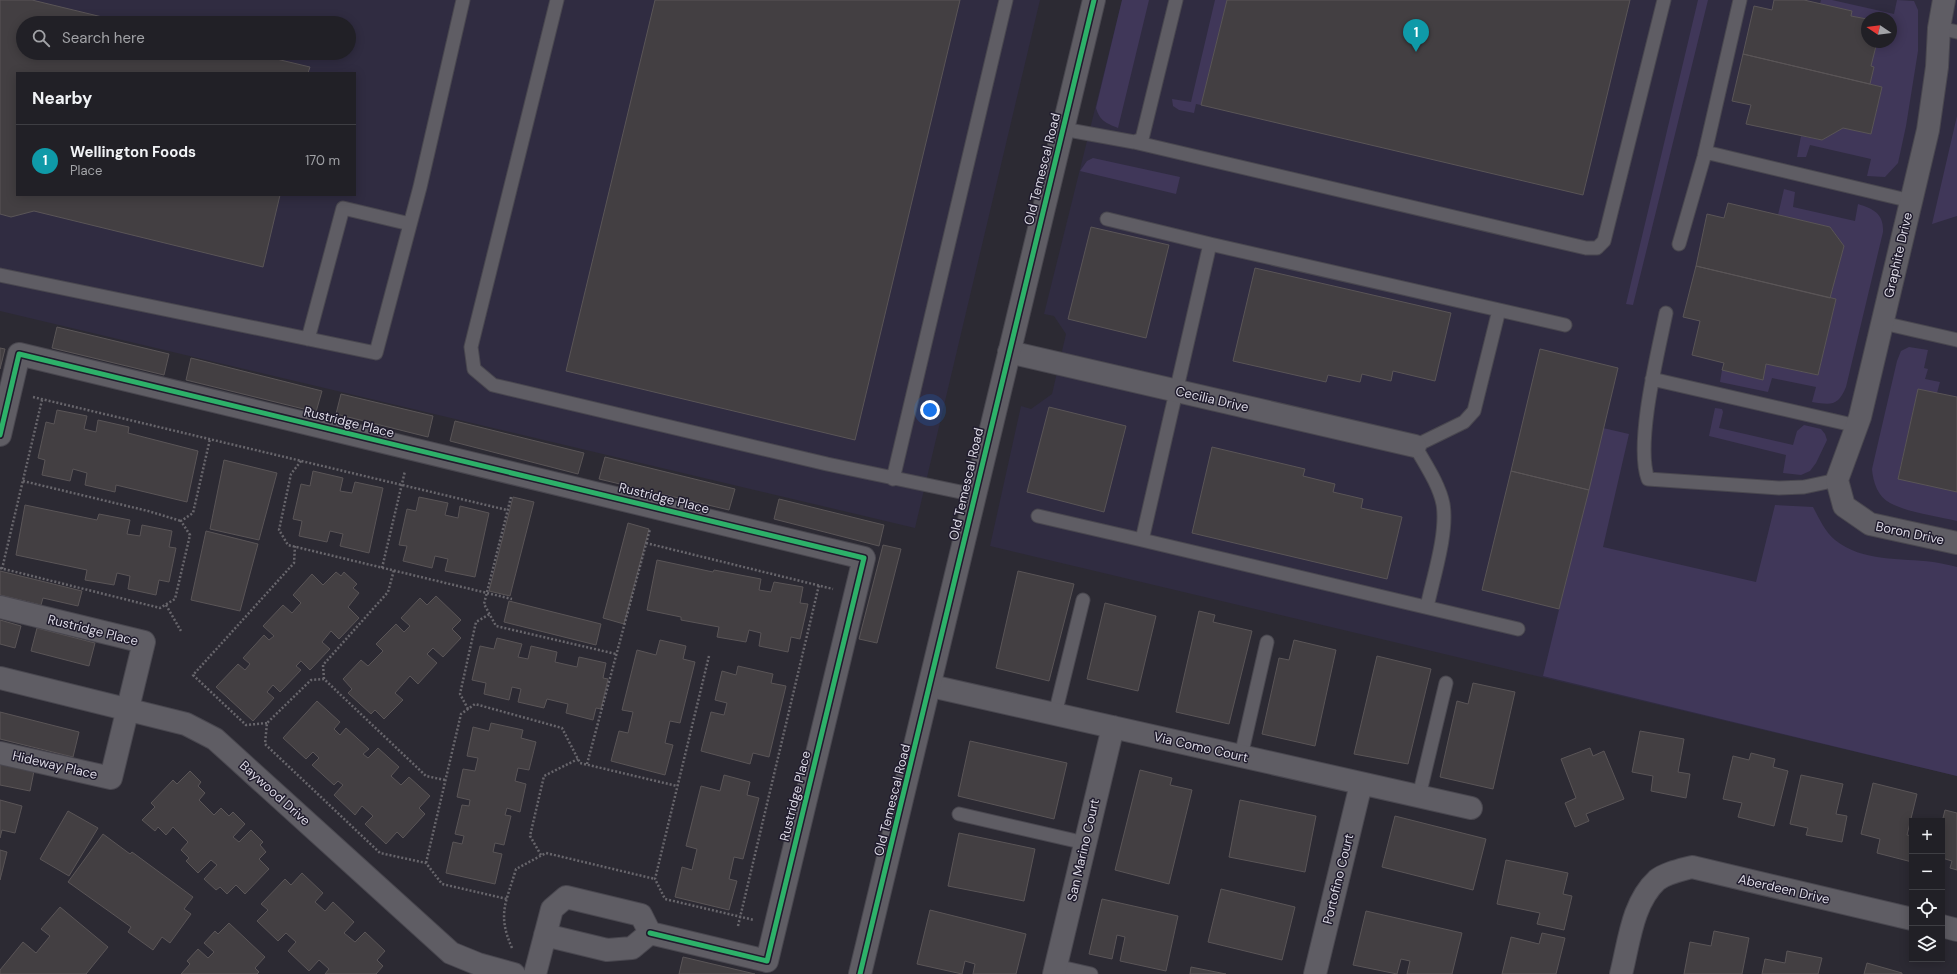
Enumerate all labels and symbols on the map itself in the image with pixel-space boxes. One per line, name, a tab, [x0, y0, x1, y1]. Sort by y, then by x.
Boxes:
north arrow	[1861, 12, 1897, 48]
pin: 1	[1403, 19, 1429, 52]
street label: Old Temescal Road	[1020, 111, 1064, 227]
street label: Graphite Drive	[1880, 211, 1916, 299]
street label: Cecilia Drive	[1174, 382, 1250, 416]
your location	[920, 400, 940, 420]
street label: Rustridge Place	[302, 403, 396, 441]
street label: Old Temescal Road	[945, 426, 987, 542]
street label: Rustridge Place	[617, 479, 711, 517]
street label: Boron Drive	[1874, 517, 1946, 549]
street label: Rustridge Place	[46, 611, 140, 649]
street label: Via Como Court	[1152, 728, 1250, 766]
street label: Old Temescal Road	[870, 742, 914, 858]
street label: Hideway Place	[11, 747, 99, 783]
street label: Rustridge Place	[776, 749, 814, 843]
street label: Baywood Drive	[236, 757, 314, 829]
street label: San Marino Court	[1063, 797, 1103, 903]
street label: Portofino Court	[1319, 832, 1357, 926]
street label: Aberdeen Drive	[1737, 870, 1831, 908]

